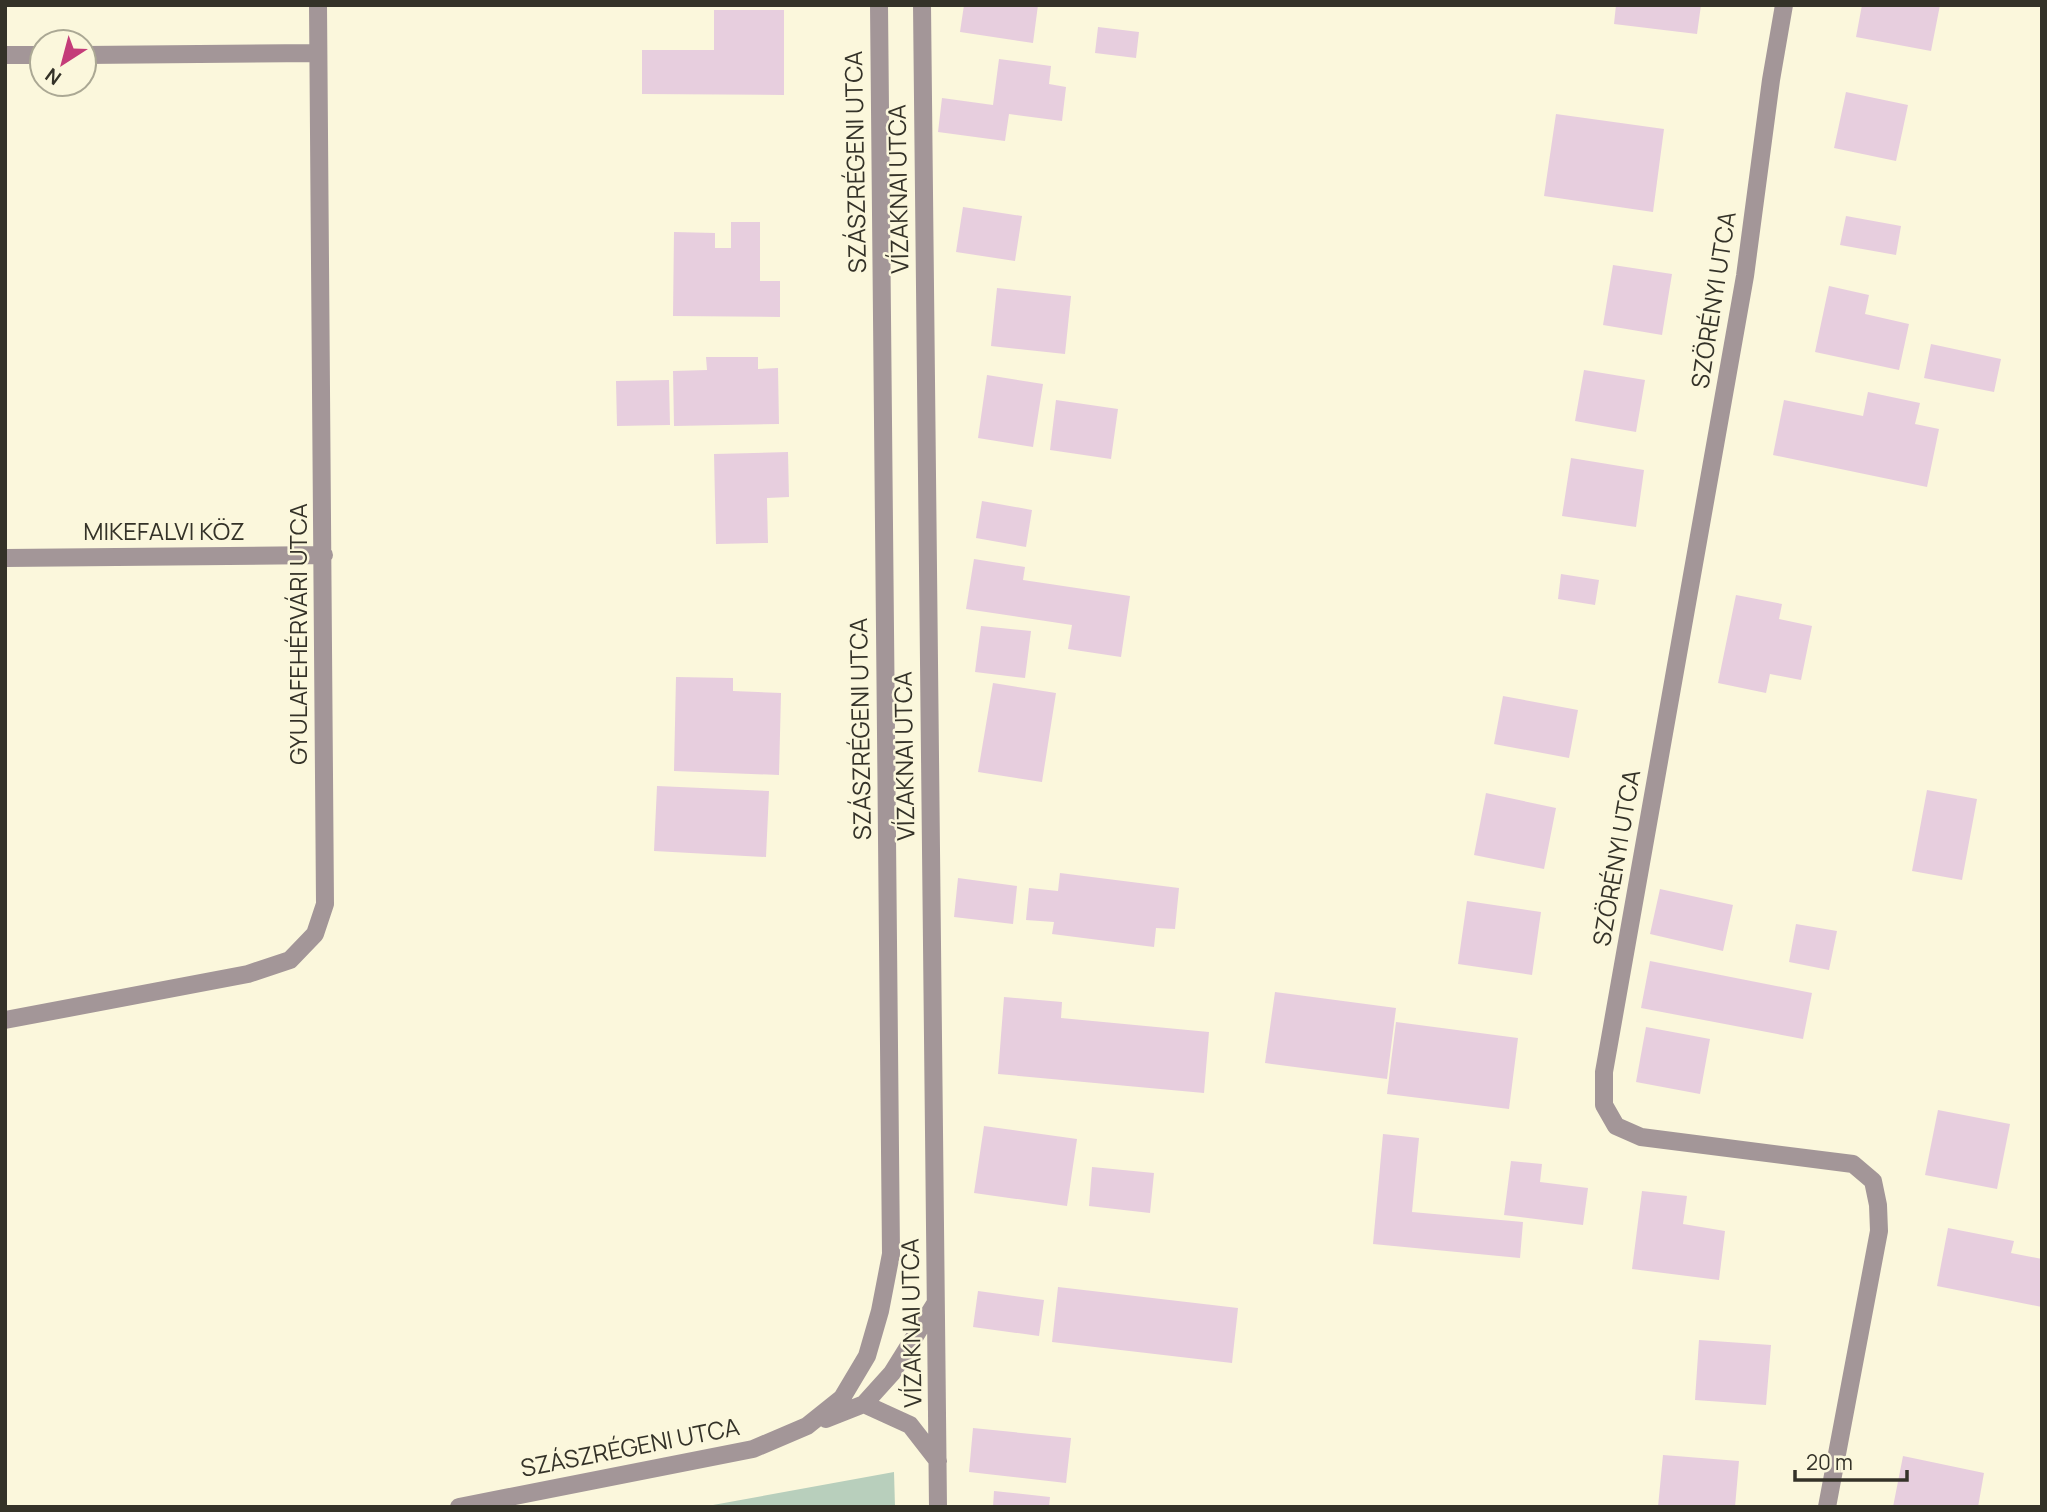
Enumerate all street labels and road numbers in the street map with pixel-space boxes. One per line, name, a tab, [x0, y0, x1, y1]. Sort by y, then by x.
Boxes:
street label: SZÁSZRÉGENI UTCA	[836, 51, 873, 273]
street label: VÍZAKNAI UTCA	[880, 104, 915, 274]
street label: SZÖRÉNYI UTCA	[1682, 209, 1743, 391]
street label: GYULAFEHÉRVÁRI UTCA	[281, 503, 314, 765]
street label: MIKEFALVI KÖZ	[83, 514, 245, 547]
street label: SZÁSZRÉGENI UTCA	[841, 618, 878, 840]
street label: VÍZAKNAI UTCA	[886, 671, 921, 841]
street label: SZÖRÉNYI UTCA	[1584, 767, 1647, 949]
street label: VÍZAKNAI UTCA	[893, 1238, 928, 1408]
street label: SZÁSZRÉGENI UTCA	[517, 1409, 742, 1484]

